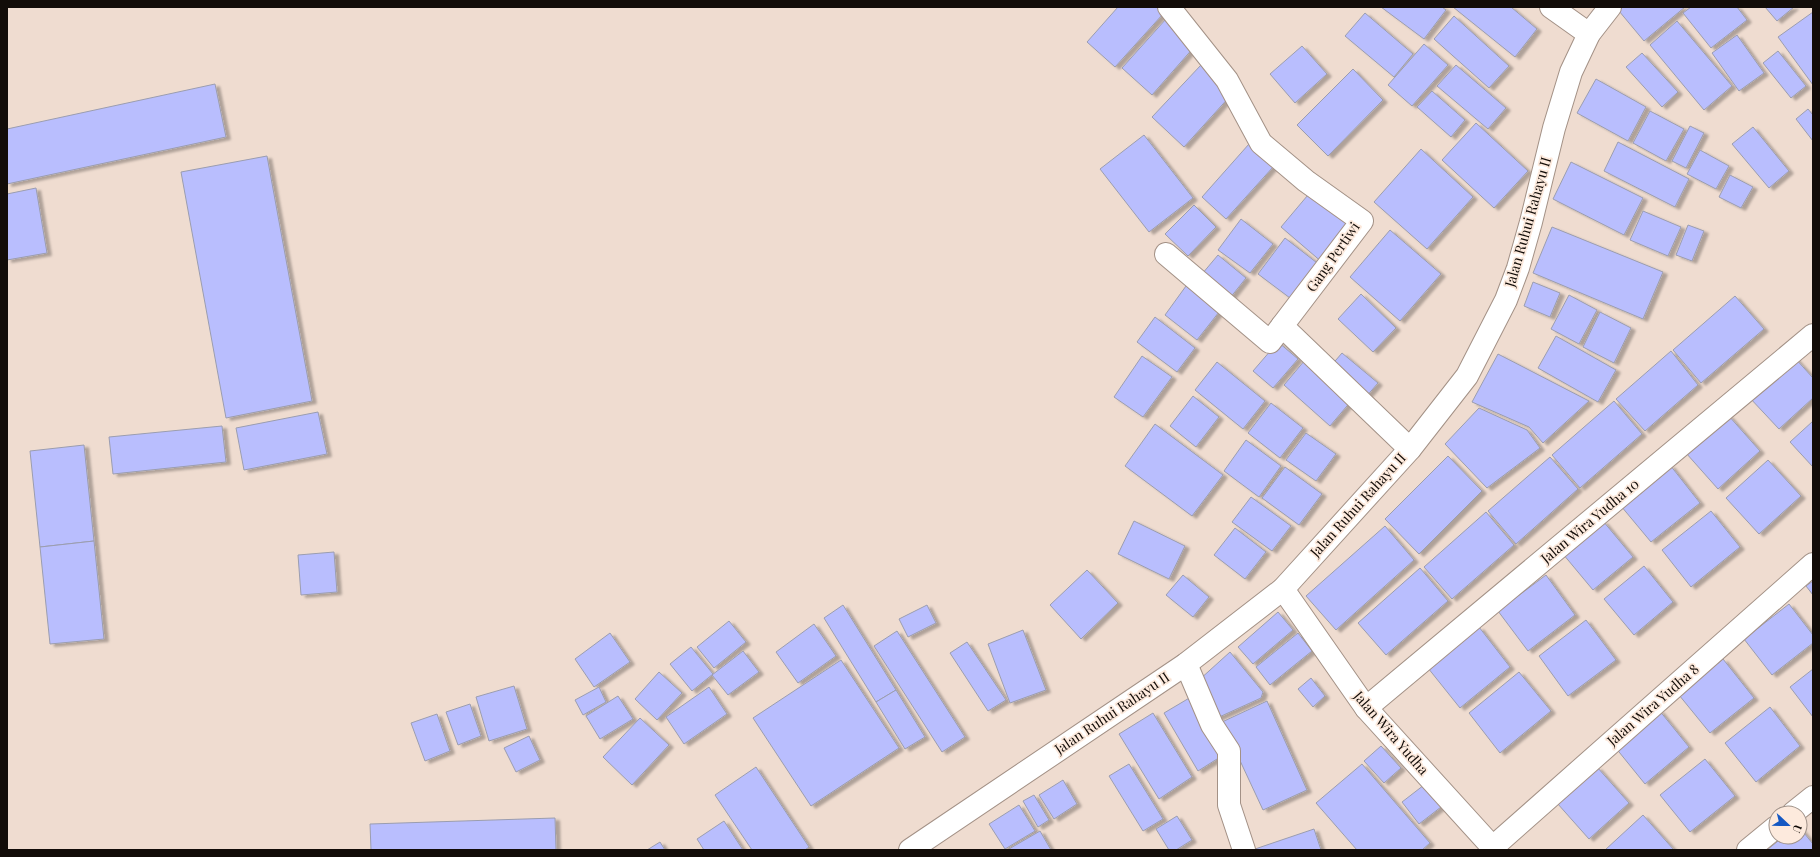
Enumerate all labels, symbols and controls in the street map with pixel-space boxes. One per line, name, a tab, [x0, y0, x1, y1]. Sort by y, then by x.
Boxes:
street label: Jalan Ruhui Rahayu II	[1500, 154, 1555, 290]
street label: Gang Pertiwi	[1302, 218, 1364, 295]
street label: Jalan Ruhui Rahayu II	[1305, 448, 1410, 562]
street label: Jalan Wira Yudha 10	[1536, 474, 1643, 568]
street label: Jalan Wira Yudha 8	[1602, 659, 1703, 751]
street label: Jalan Ruhui Rahayu II	[1050, 667, 1173, 759]
street label: Jalan Wira Yudha	[1349, 686, 1433, 779]
north arrow	[1768, 805, 1808, 845]
text: U	[1789, 823, 1806, 836]

